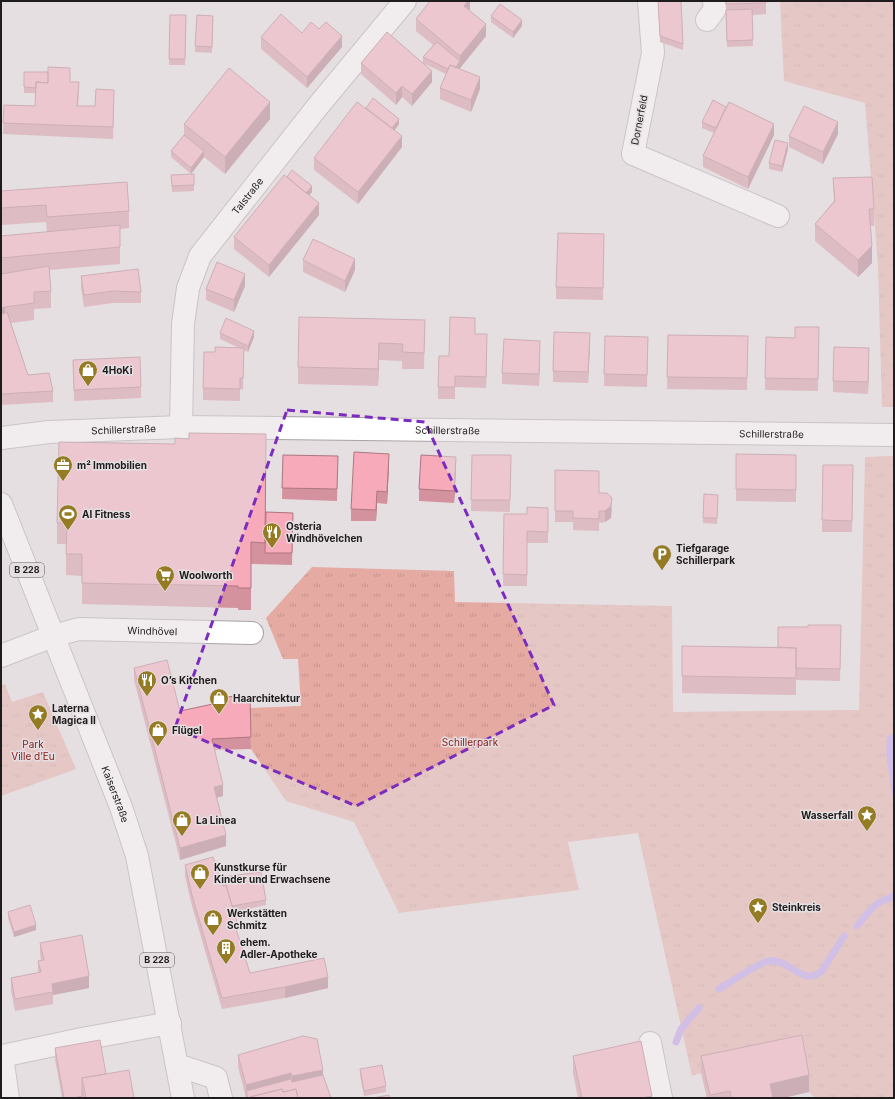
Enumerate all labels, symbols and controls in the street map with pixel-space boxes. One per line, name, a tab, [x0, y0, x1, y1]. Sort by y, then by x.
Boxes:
street label: Dornerfeld	[628, 94, 650, 146]
street label: Talstraße	[229, 175, 266, 217]
shop icon: 4HoKi	[77, 359, 99, 387]
place label: 4HoKi	[102, 364, 133, 376]
street label: Schillerstraße	[91, 422, 156, 436]
street label: Schillerstraße	[415, 424, 480, 436]
street label: Schillerstraße	[739, 427, 804, 440]
office icon: m² Immobilien	[52, 454, 74, 482]
place label: m² Immobilien	[77, 459, 147, 471]
sports icon: AI Fitness	[57, 503, 79, 531]
place label: AI Fitness	[82, 508, 131, 520]
place label: Osteria Windhövelchen	[286, 520, 363, 544]
restaurant icon: Osteria Windhövelchen	[261, 521, 283, 549]
place label: Tiefgarage Schillerpark	[676, 542, 735, 566]
parking icon: Tiefgarage Schillerpark	[651, 543, 673, 571]
road number: B 228	[10, 563, 44, 577]
supermarket icon: Woolworth	[154, 564, 176, 592]
place label: Woolworth	[179, 569, 233, 581]
street label: Windhövel	[127, 624, 177, 637]
restaurant icon: O’s Kitchen	[136, 669, 158, 697]
place label: O’s Kitchen	[161, 674, 217, 686]
shop icon: Haarchitektur	[208, 687, 230, 715]
place label: Haarchitektur	[233, 692, 300, 704]
place label: Laterna Magica II	[52, 702, 96, 727]
place icon: Laterna Magica II	[27, 703, 49, 731]
shop icon: Flügel	[147, 719, 169, 747]
place label: Flügel	[172, 724, 202, 737]
park label: Schillerpark	[442, 736, 499, 748]
park label: Park Ville d’Eu	[11, 738, 55, 762]
street label: Kaiserstraße	[99, 764, 132, 824]
place icon: Wasserfall	[856, 804, 878, 832]
shop icon: La Linea	[171, 809, 193, 837]
place label: Wasserfall	[801, 809, 853, 821]
place label: La Linea	[196, 814, 236, 826]
place label: Kunstkurse für Kinder und Erwachsene	[214, 861, 330, 885]
shop icon: Kunstkurse für Kinder und Erwachsene	[189, 862, 211, 890]
place icon: Steinkreis	[747, 896, 769, 924]
place label: Steinkreis	[772, 901, 821, 913]
place label: Werkstätten Schmitz	[227, 907, 287, 931]
shop icon: Werkstätten Schmitz	[202, 908, 224, 936]
place label: ehem. Adler-Apotheke	[240, 936, 318, 960]
building icon: ehem. Adler-Apotheke	[215, 937, 237, 965]
road number: B 228	[140, 953, 174, 967]

